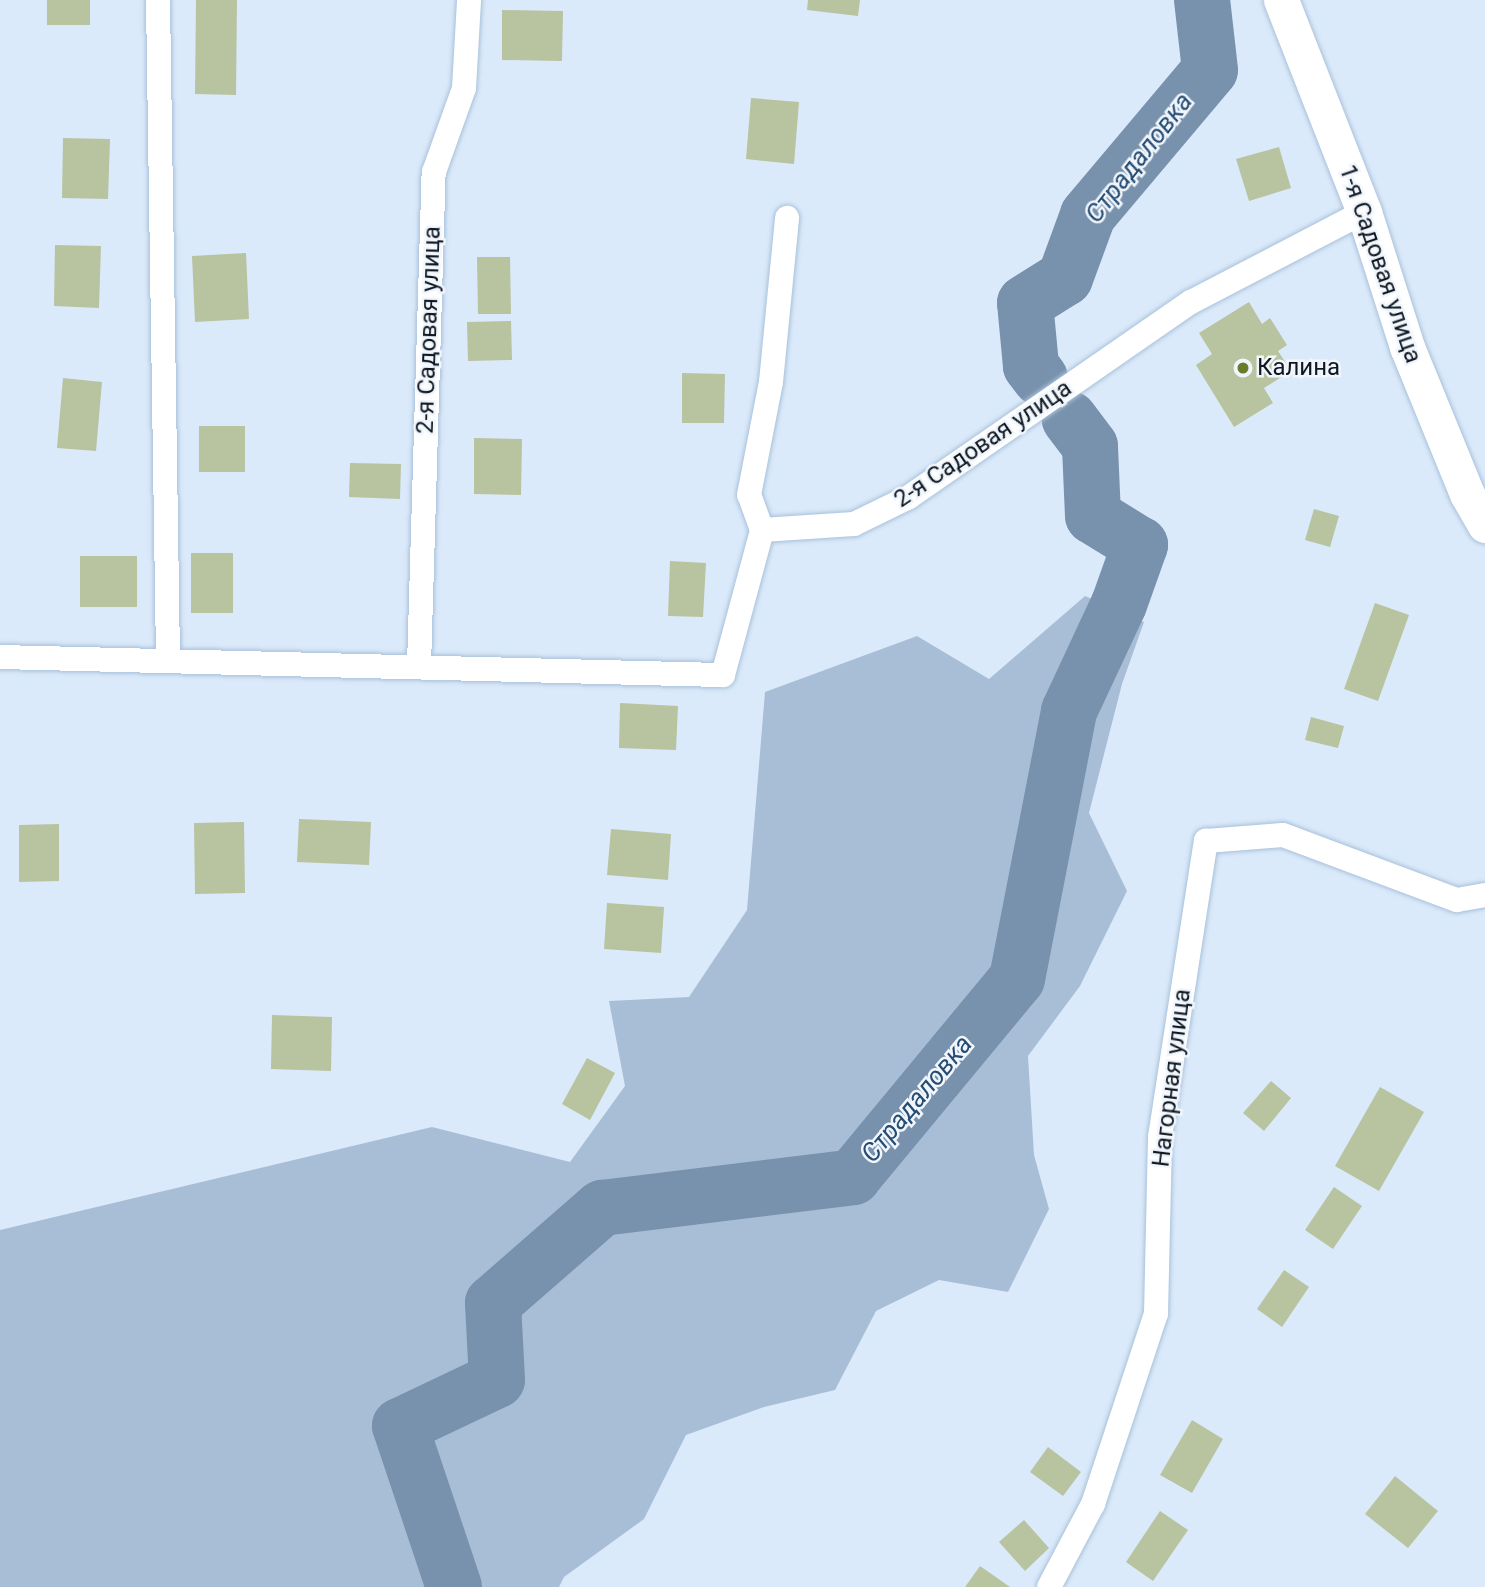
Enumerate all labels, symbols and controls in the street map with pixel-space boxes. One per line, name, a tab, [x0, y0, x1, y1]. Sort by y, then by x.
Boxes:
water label: Страдаловка	[1079, 87, 1199, 229]
street label: 1-я Садовая улица	[1333, 161, 1427, 367]
street label: 2-я Садовая улица	[411, 226, 447, 434]
place label: Калина	[1257, 354, 1340, 382]
marker: Калина	[1235, 360, 1251, 376]
street label: 2-я Садовая улица	[889, 374, 1077, 514]
street label: Нагорная улица	[1147, 987, 1197, 1169]
water label: Страдаловка	[855, 1029, 979, 1169]

